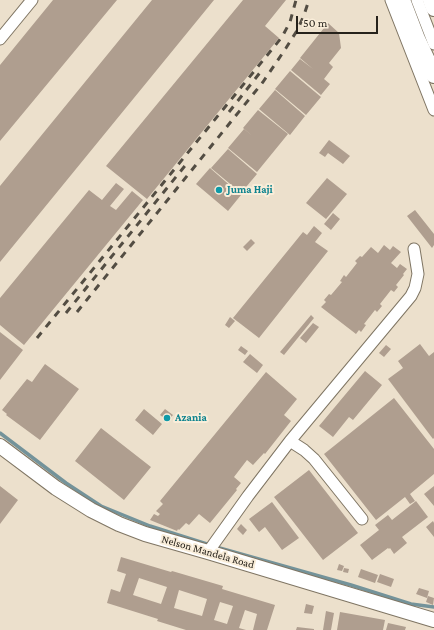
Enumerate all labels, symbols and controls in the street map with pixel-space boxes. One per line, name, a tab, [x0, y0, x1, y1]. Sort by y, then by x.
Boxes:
scale bar	[298, 8, 380, 34]
text: 50 m	[303, 16, 327, 30]
place label: Juma Haji	[227, 183, 273, 197]
marker: Juma Haji	[214, 185, 224, 195]
place label: Azania	[175, 411, 207, 425]
marker: Azania	[162, 413, 172, 423]
street label: Nelson Mandela Road	[160, 532, 256, 572]

